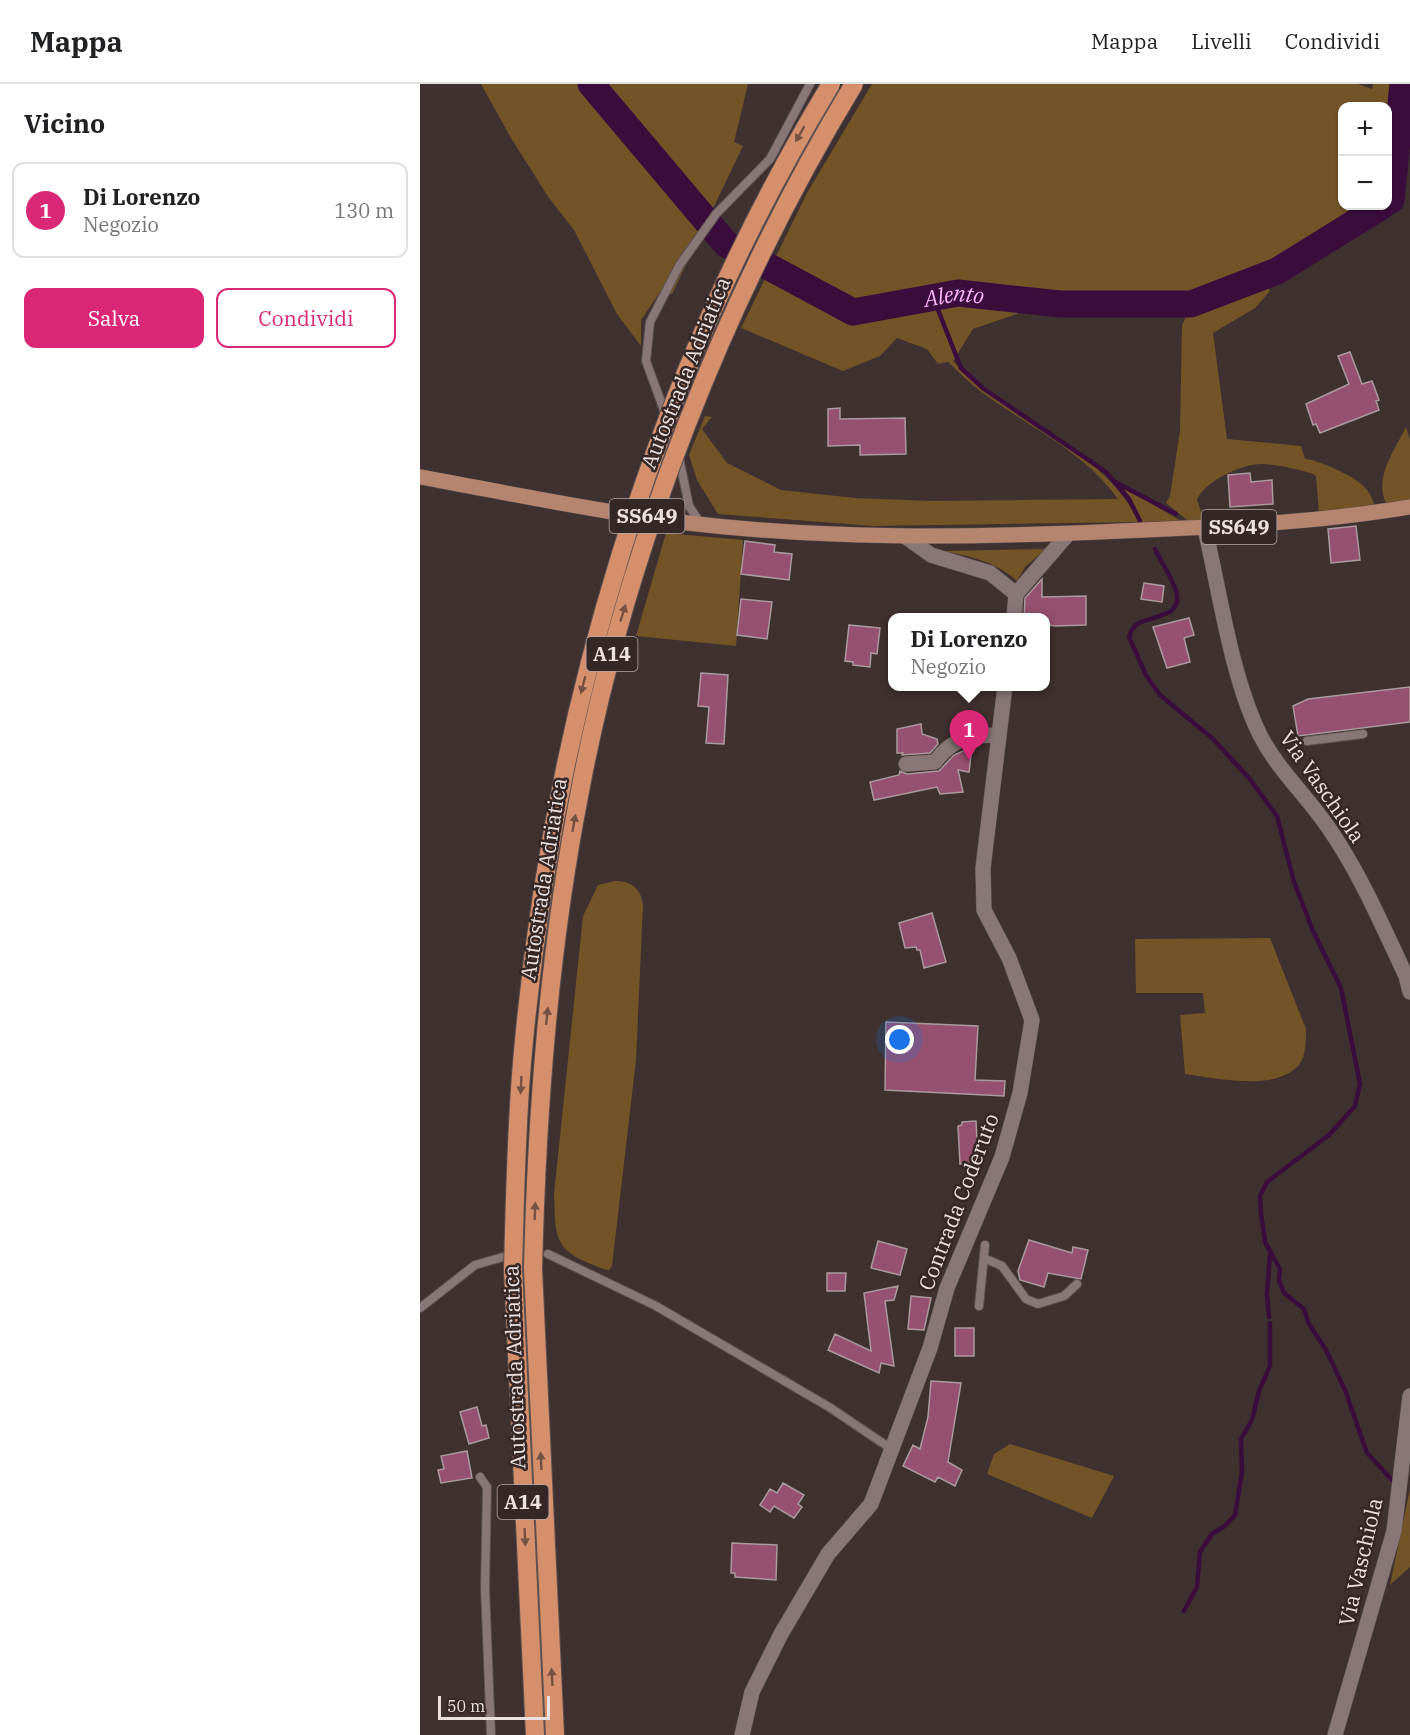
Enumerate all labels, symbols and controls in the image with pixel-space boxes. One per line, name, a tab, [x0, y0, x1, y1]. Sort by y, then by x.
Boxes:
text: Mappa	[30, 23, 123, 60]
text: Mappa	[1091, 27, 1158, 55]
text: Livelli	[1191, 27, 1252, 55]
text: Condividi	[1285, 27, 1380, 55]
map controls	[1338, 102, 1392, 210]
button: +	[1338, 102, 1392, 156]
text: Vicino	[24, 106, 105, 140]
one-way arrow	[795, 126, 806, 142]
button: −	[1338, 156, 1392, 210]
text: Di Lorenzo	[83, 182, 200, 211]
text: 1	[40, 197, 52, 224]
text: 130 m	[334, 197, 394, 224]
text: Negozio	[83, 211, 159, 238]
street label: Autostrada Adriatica	[634, 273, 736, 473]
water label: Alento	[919, 278, 986, 313]
button: Salva	[24, 288, 204, 348]
button: Condividi	[216, 288, 396, 348]
road number: SS649	[610, 499, 684, 533]
road number: SS649	[1202, 510, 1276, 544]
one-way arrow	[619, 604, 629, 622]
popup	[888, 613, 1050, 691]
text: Di Lorenzo	[910, 624, 1028, 653]
road number: A14	[586, 637, 638, 671]
text: Negozio	[910, 653, 986, 680]
one-way arrow	[578, 676, 587, 694]
pin: 1	[950, 710, 988, 760]
street label: Via Vaschiola	[1274, 725, 1372, 848]
street label: Autostrada Adriatica	[513, 776, 573, 982]
one-way arrow	[570, 813, 579, 832]
one-way arrow	[542, 1007, 552, 1026]
your location	[885, 1025, 914, 1054]
one-way arrow	[516, 1076, 525, 1095]
street label: Contrada Coderuto	[911, 1109, 1005, 1294]
one-way arrow	[530, 1201, 539, 1220]
street label: Autostrada Adriatica	[496, 1265, 532, 1470]
one-way arrow	[537, 1451, 546, 1470]
road number: A14	[498, 1485, 548, 1519]
street label: Via Vaschiola	[1332, 1495, 1388, 1629]
one-way arrow	[520, 1528, 529, 1547]
one-way arrow	[547, 1667, 556, 1686]
scale bar	[438, 1693, 550, 1720]
text: 50 m	[447, 1696, 485, 1716]

